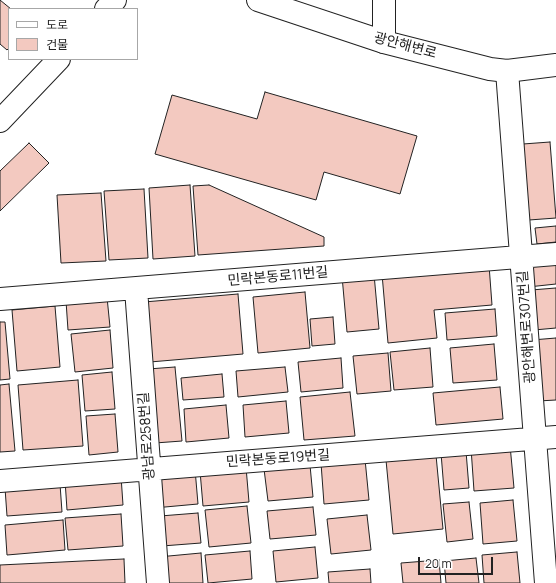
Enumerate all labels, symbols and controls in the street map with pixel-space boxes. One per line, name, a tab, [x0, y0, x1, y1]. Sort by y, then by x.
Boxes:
legend	[8, 8, 138, 60]
text: 도로	[46, 16, 68, 33]
street label: 광안해변로	[372, 30, 438, 62]
text: 건물	[46, 36, 68, 53]
street label: 민락본동로11번길	[227, 264, 329, 290]
street label: 광안해변로307번길	[515, 270, 539, 384]
street label: 광남로258번길	[136, 391, 158, 481]
street label: 민락본동로19번길	[225, 447, 331, 471]
scale bar	[420, 549, 495, 575]
text: 20 m	[425, 555, 452, 572]

